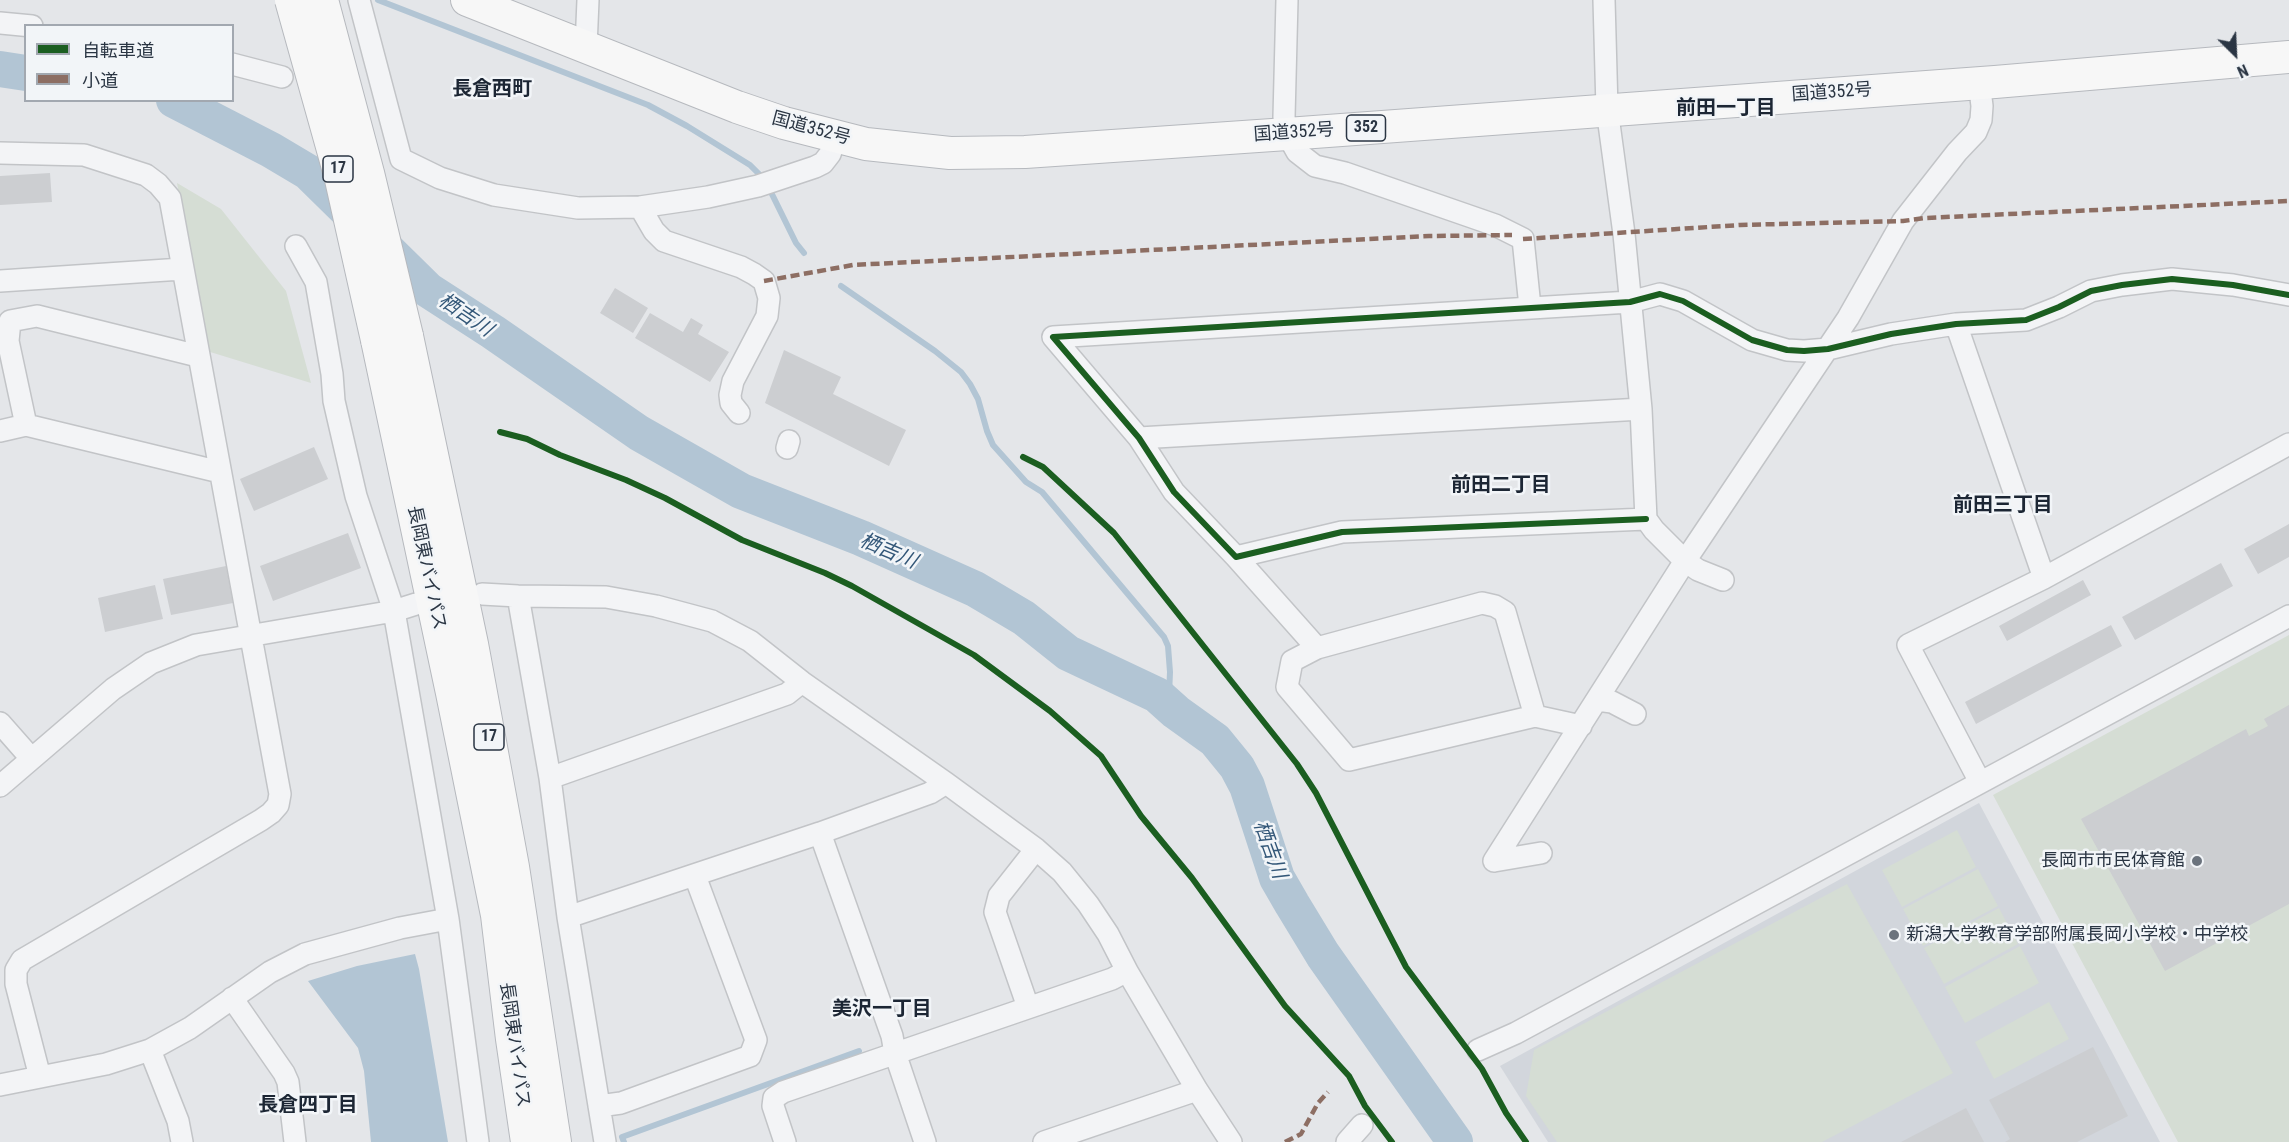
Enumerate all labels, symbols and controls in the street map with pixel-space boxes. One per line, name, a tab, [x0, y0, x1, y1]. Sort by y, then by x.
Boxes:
legend	[24, 24, 234, 102]
north arrow	[2205, 24, 2265, 84]
text: 自転車道	[82, 40, 154, 61]
text: N	[2234, 60, 2251, 82]
text: 小道	[82, 70, 118, 91]
district label: 長倉西町	[452, 78, 532, 102]
street label: 国道352号	[1791, 79, 1873, 107]
district label: 前田一丁目	[1676, 97, 1776, 121]
street label: 国道352号	[769, 108, 853, 150]
road number: 352	[1346, 115, 1386, 141]
street label: 国道352号	[1253, 119, 1335, 147]
road number: 17	[323, 156, 353, 182]
water label: 栖吉川	[433, 289, 497, 343]
district label: 前田二丁目	[1451, 474, 1551, 498]
district label: 前田三丁目	[1953, 494, 2053, 518]
street label: 長岡東バイパス	[402, 504, 450, 632]
water label: 栖吉川	[856, 529, 920, 575]
road number: 17	[474, 724, 504, 750]
water label: 栖吉川	[1247, 818, 1291, 882]
place label: 長岡市市民体育館	[2041, 850, 2185, 872]
marker: 長岡市市民体育館	[2190, 854, 2204, 868]
place label: 新潟大学教育学部附属長岡小学校・中学校	[1906, 924, 2248, 946]
marker: 新潟大学教育学部附属長岡小学校・中学校	[1887, 928, 1901, 942]
street label: 長岡東バイパス	[495, 981, 533, 1109]
district label: 美沢一丁目	[832, 998, 932, 1022]
district label: 長倉四丁目	[258, 1094, 358, 1118]

